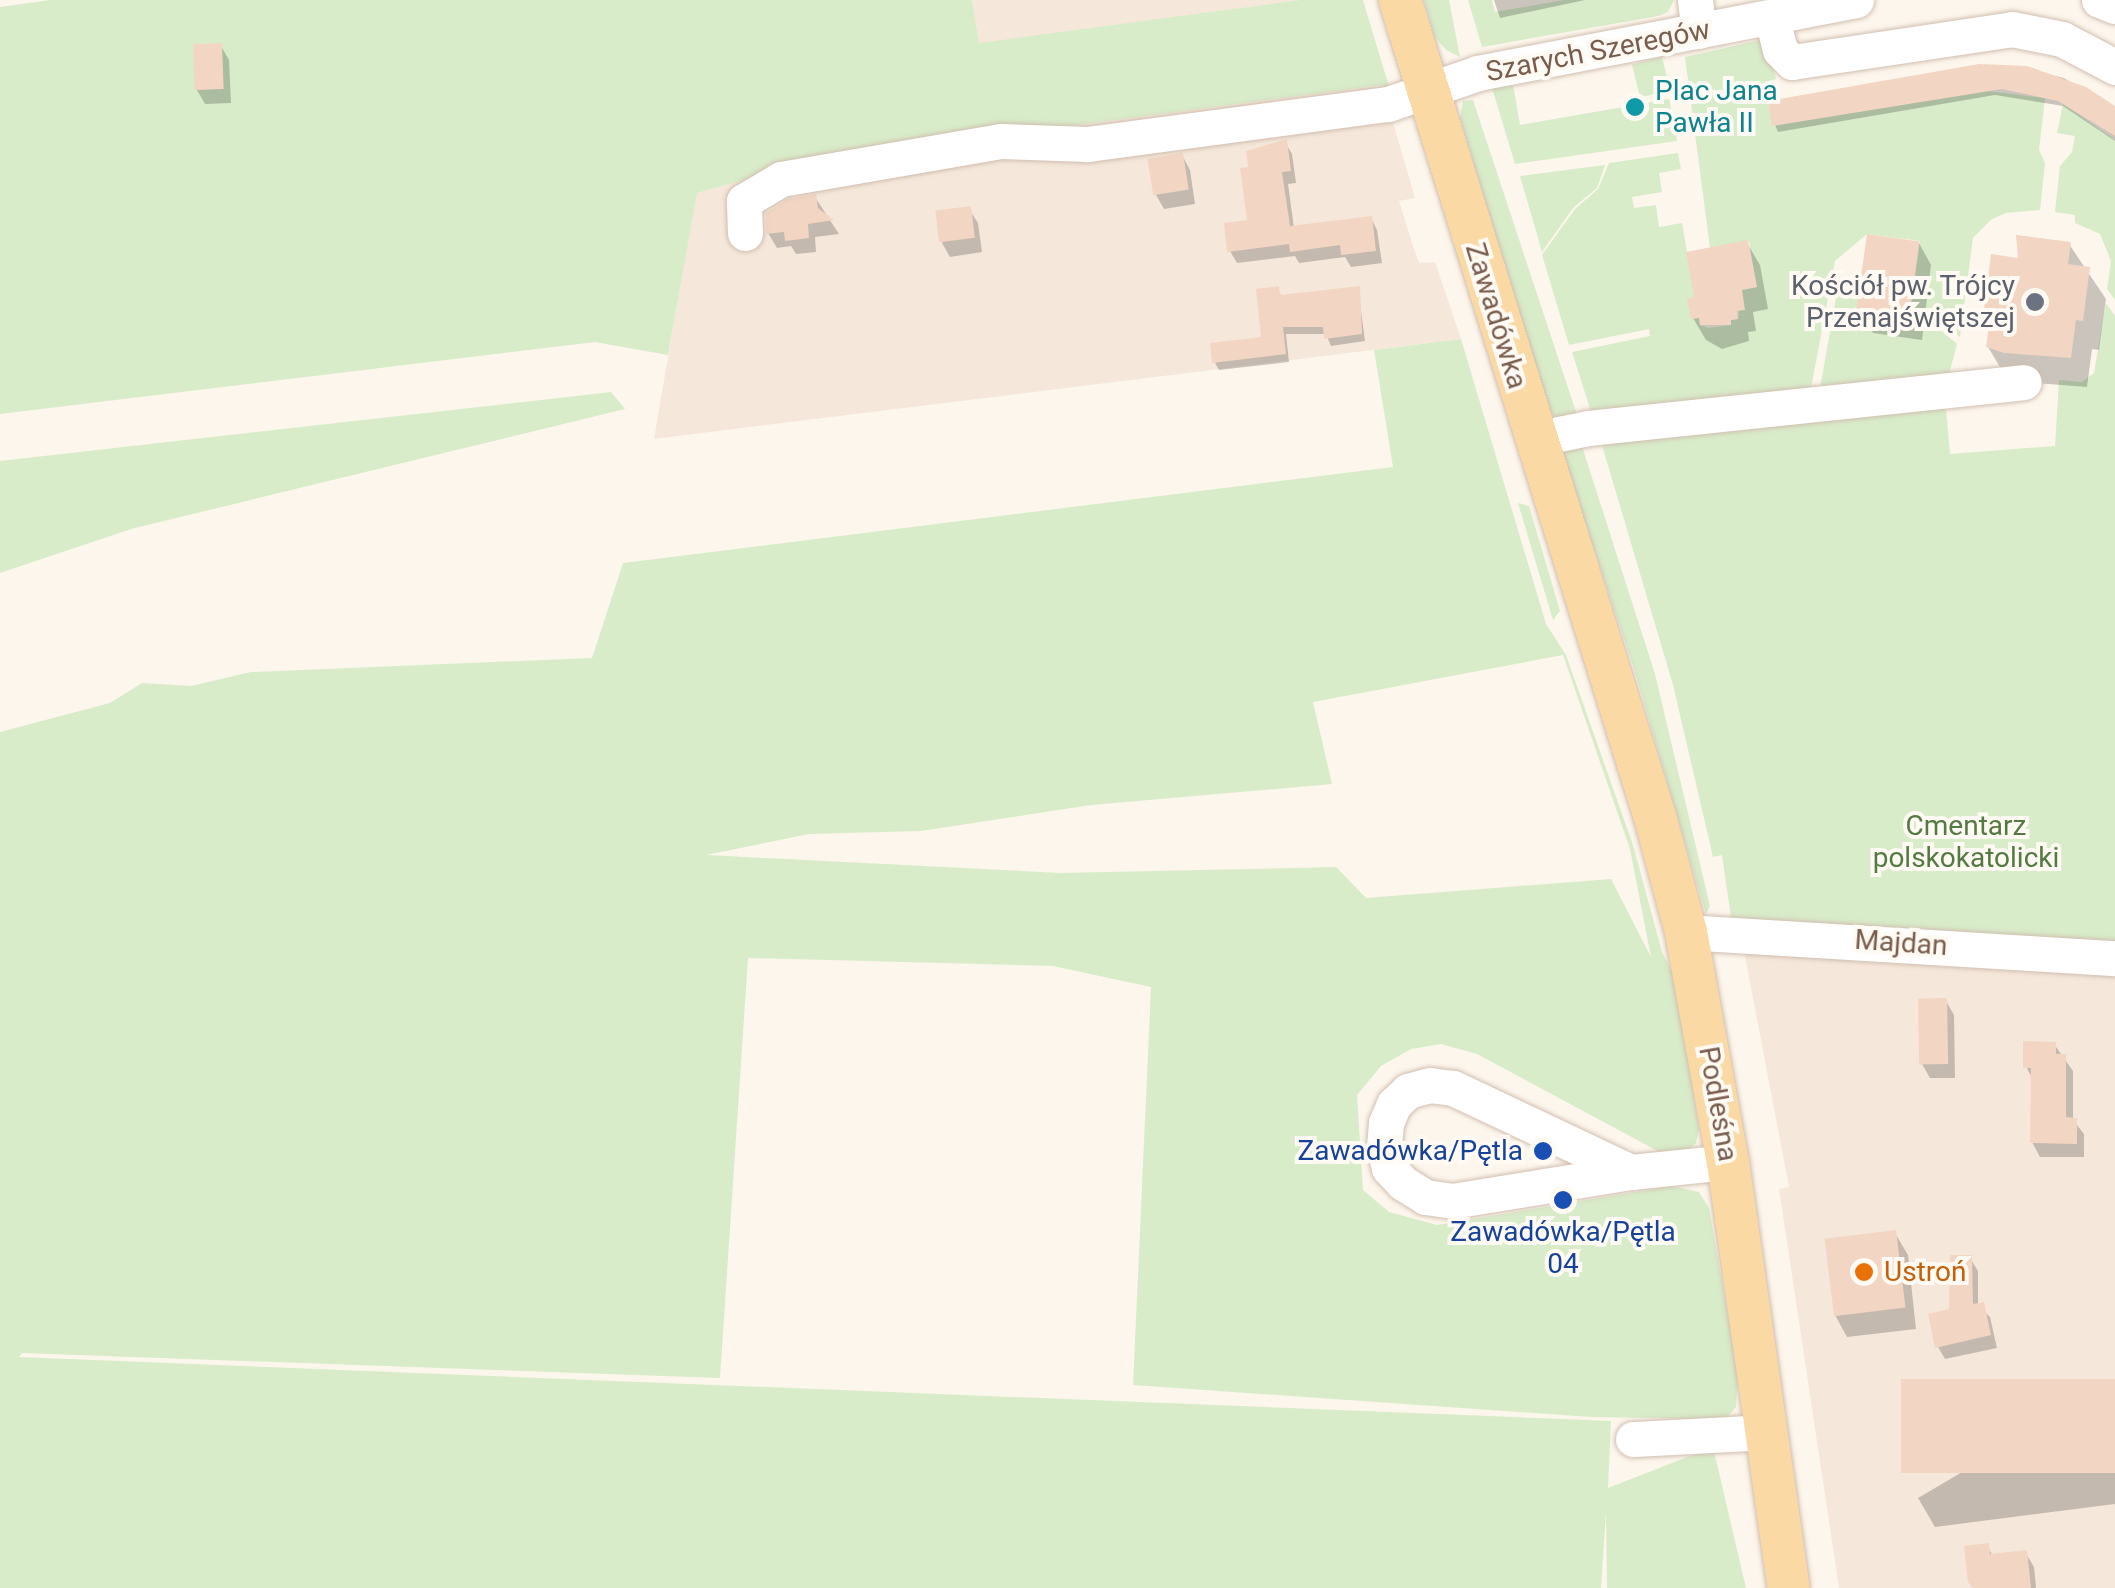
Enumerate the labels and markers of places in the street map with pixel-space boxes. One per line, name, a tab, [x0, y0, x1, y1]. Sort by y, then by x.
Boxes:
place label: Plac Jana Pawła II	[1655, 74, 1778, 140]
marker: Plac Jana Pawła II	[1624, 96, 1646, 118]
place label: Kościół pw. Trójcy Przenajświętszej	[1791, 269, 2015, 335]
marker: Kościół pw. Trójcy Przenajświętszej	[2024, 291, 2046, 313]
place label: Zawadówka/Pętla	[1297, 1134, 1523, 1168]
marker: Zawadówka/Pętla	[1532, 1140, 1554, 1162]
marker: Zawadówka/Pętla 04	[1552, 1189, 1574, 1211]
place label: Zawadówka/Pętla 04	[1450, 1215, 1676, 1281]
place label: Ustroń	[1884, 1255, 1966, 1289]
marker: Ustroń	[1853, 1261, 1875, 1283]

